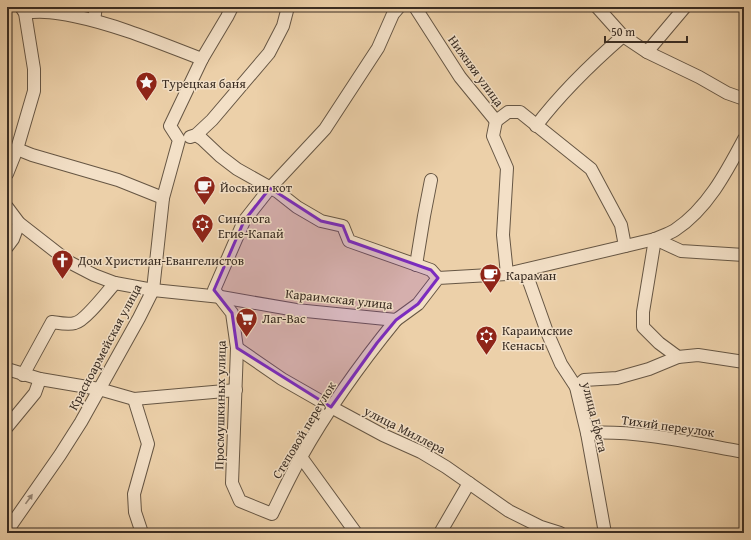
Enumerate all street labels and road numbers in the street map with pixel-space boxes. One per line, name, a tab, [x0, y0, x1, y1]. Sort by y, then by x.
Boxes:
street label: Нижняя улица	[443, 31, 509, 111]
street label: Красноармейская улица	[64, 280, 147, 414]
street label: Караимская улица	[284, 284, 394, 314]
street label: Просмушкиных улица	[209, 339, 231, 470]
street label: Степовой переулок	[267, 377, 341, 482]
street label: улица Ефета	[577, 379, 613, 455]
street label: улица Миллера	[360, 401, 450, 459]
street label: Тихий переулок	[620, 410, 716, 442]

